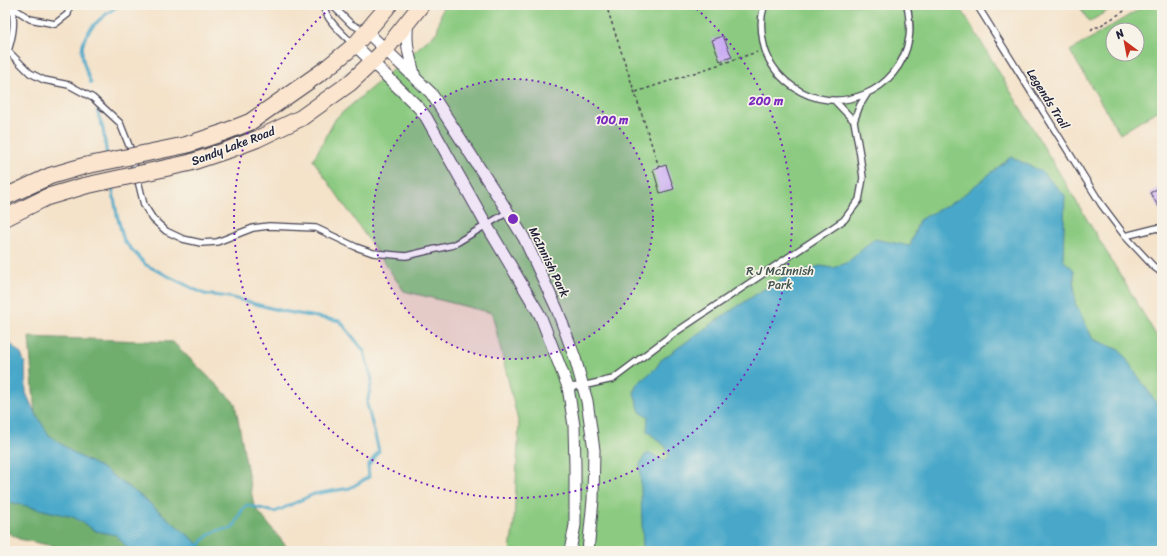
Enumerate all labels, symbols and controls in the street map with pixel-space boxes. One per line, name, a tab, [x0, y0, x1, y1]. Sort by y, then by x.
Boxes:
north arrow	[1105, 22, 1145, 62]
text: N	[1111, 24, 1129, 45]
street label: Legends Trail	[1020, 64, 1076, 134]
text: 200 m	[748, 90, 784, 112]
text: 100 m	[596, 109, 629, 131]
street label: Sandy Lake Road	[188, 120, 279, 172]
centre of rings	[506, 212, 520, 226]
street label: McInnish Park	[522, 223, 576, 302]
park label: R J McInnish Park	[746, 260, 814, 296]

